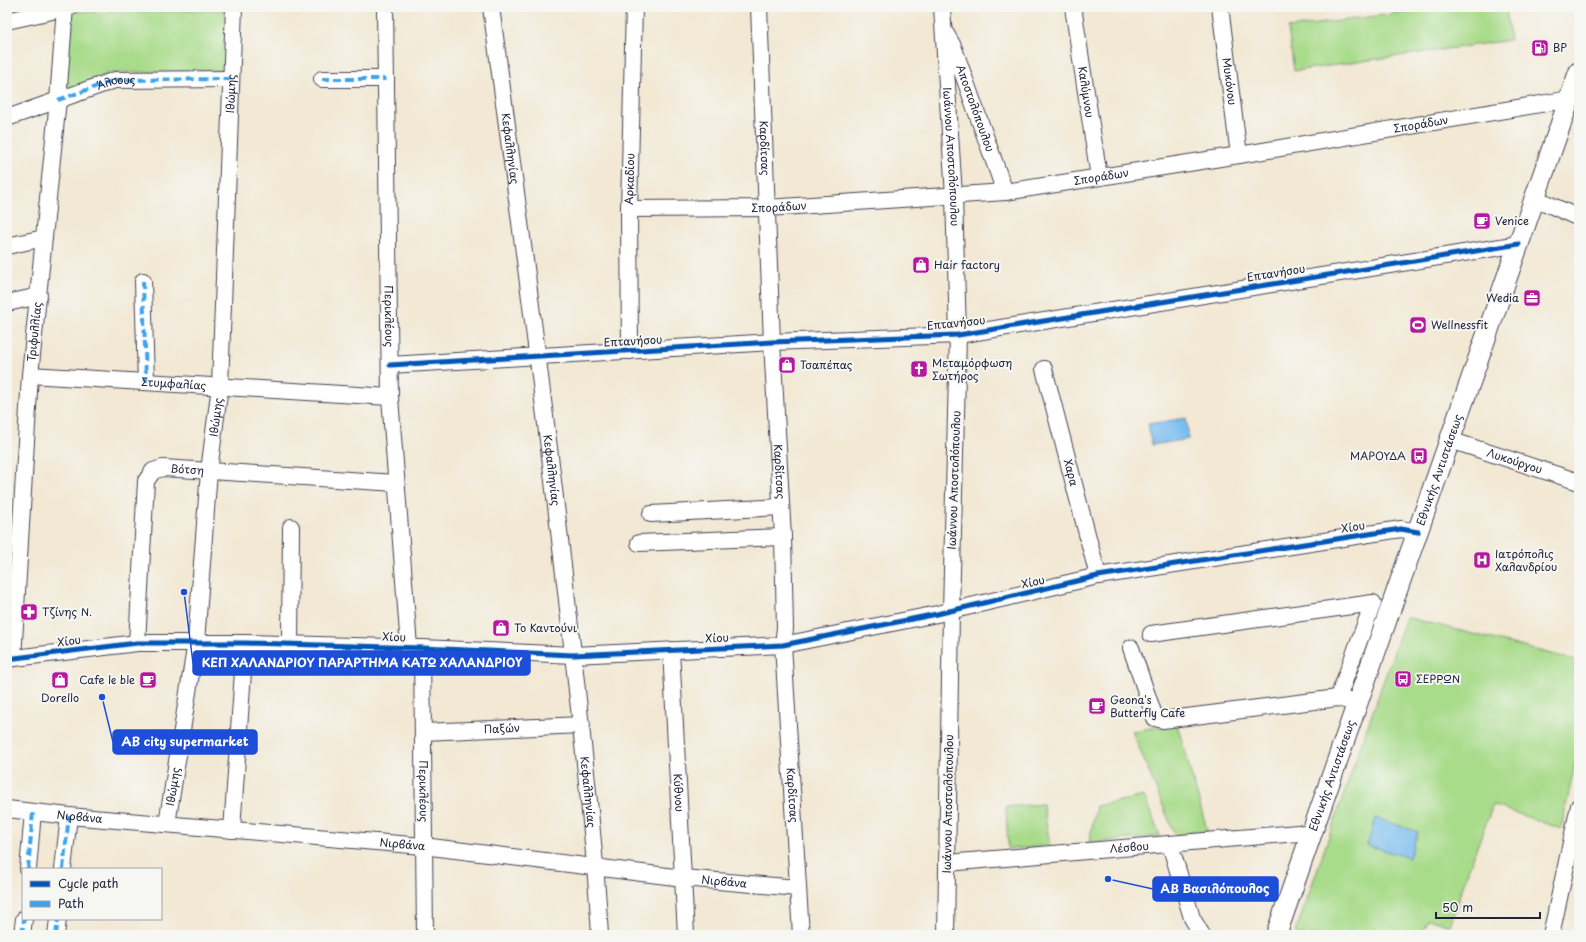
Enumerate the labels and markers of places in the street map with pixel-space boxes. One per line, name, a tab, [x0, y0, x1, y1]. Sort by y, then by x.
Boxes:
fuel station icon: BP	[1530, 38, 1550, 58]
place label: BP	[1553, 39, 1567, 56]
cafe icon: Venice	[1472, 211, 1492, 231]
place label: Venice	[1495, 212, 1529, 229]
shop icon: Hair factory	[911, 255, 931, 275]
place label: Hair factory	[934, 256, 1000, 273]
office icon: Wedia	[1522, 288, 1542, 308]
place label: Wedia	[1486, 289, 1519, 306]
sports icon: Wellnessfit	[1408, 315, 1428, 335]
place label: Wellnessfit	[1431, 316, 1489, 333]
place label: Μεταμόρφωση Σωτήρος	[932, 354, 1012, 384]
shop icon: Τσαπέπας	[777, 355, 797, 375]
place label: Τσαπέπας	[800, 356, 853, 373]
church icon: Μεταμόρφωση Σωτήρος	[909, 359, 929, 379]
bus stop icon: ΜΑΡΟΥΔΑ	[1409, 446, 1429, 466]
place label: ΜΑΡΟΥΔΑ	[1350, 447, 1406, 464]
place label: Ιατρόπολις Χαλανδρίου	[1495, 545, 1557, 575]
hospital icon: Ιατρόπολις Χαλανδρίου	[1472, 550, 1492, 570]
pharmacy icon: Τζίνης Ν.	[19, 602, 39, 622]
place label: Τζίνης Ν.	[42, 603, 92, 620]
shop icon: Το Καντούνι	[491, 618, 511, 638]
place label: Το Καντούνι	[514, 619, 577, 636]
callout: ΚΕΠ ΧΑΛΑΝΔΡΙΟΥ ΠΑΡΑΡΤΗΜΑ ΚΑΤΩ ΧΑΛΑΝΔΡΙΟΥ	[193, 651, 530, 675]
bus stop icon: ΣΕΡΡΩΝ	[1393, 669, 1413, 689]
shop icon: Dorello	[50, 670, 70, 690]
cafe icon: Cafe le ble	[138, 670, 158, 690]
place label: ΣΕΡΡΩΝ	[1416, 670, 1460, 687]
place label: Cafe le ble	[79, 671, 135, 688]
place label: Dorello	[41, 689, 79, 706]
place label: Geona's Butterfly Cafe	[1110, 691, 1185, 721]
cafe icon: Geona's Butterfly Cafe	[1087, 696, 1107, 716]
callout: AB city supermarket	[113, 730, 257, 754]
callout: ΑΒ Βασιλόπουλος	[1153, 877, 1278, 901]

